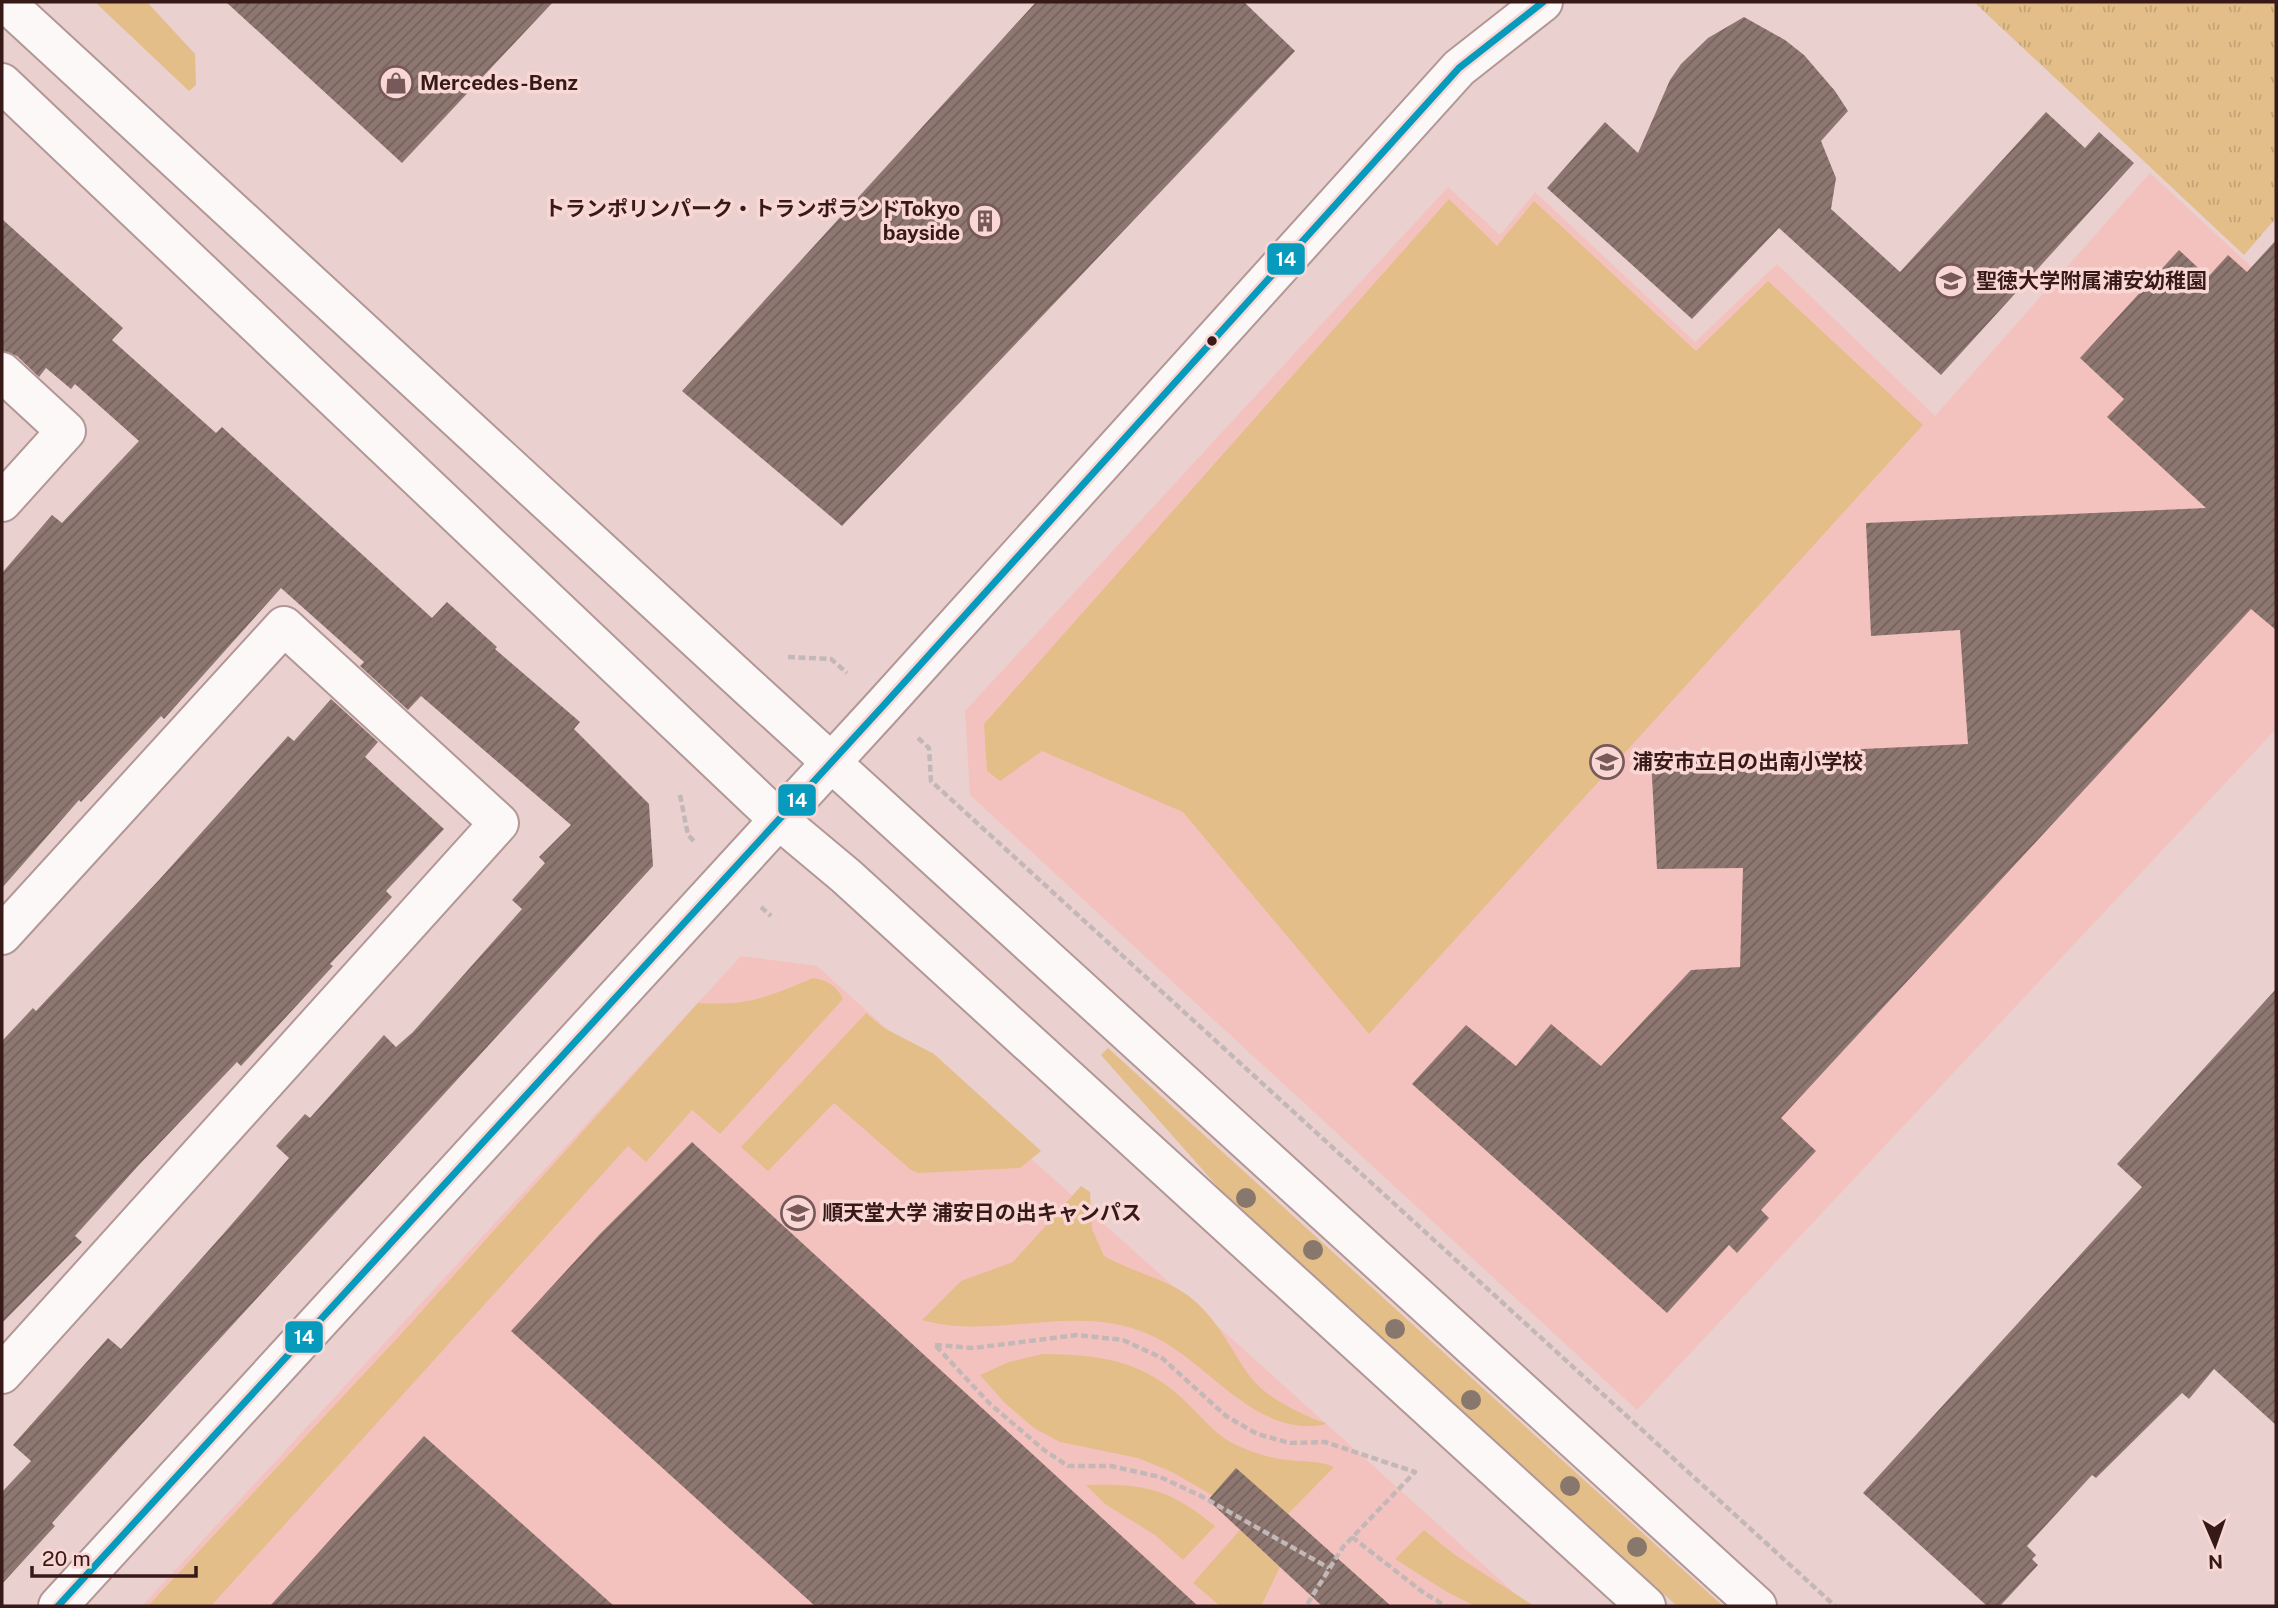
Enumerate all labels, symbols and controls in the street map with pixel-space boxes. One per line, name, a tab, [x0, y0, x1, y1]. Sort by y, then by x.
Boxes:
shop icon: Mercedes-Benz	[377, 64, 415, 102]
place label: Mercedes-Benz	[420, 70, 578, 95]
place label: トランポリンパーク・トランポランドTokyo bayside	[544, 196, 960, 245]
building icon: トランポリンパーク・トランポランドTokyo bayside	[966, 202, 1004, 240]
line badge: 14	[1266, 242, 1306, 276]
text: 14	[1276, 248, 1296, 270]
school or university icon: 聖徳大学附属浦安幼稚園	[1932, 262, 1970, 300]
place label: 聖徳大学附属浦安幼稚園	[1976, 268, 2207, 293]
unlabelled marker	[1205, 334, 1219, 348]
school or university icon: 浦安市立日の出南小学校	[1588, 743, 1626, 781]
place label: 浦安市立日の出南小学校	[1632, 749, 1863, 774]
line badge: 14	[777, 783, 817, 817]
text: 14	[787, 789, 807, 811]
school or university icon: 順天堂大学 浦安日の出キャンパス	[779, 1194, 817, 1232]
place label: 順天堂大学 浦安日の出キャンパス	[822, 1200, 1142, 1225]
line badge: 14	[284, 1320, 324, 1354]
text: 14	[294, 1326, 314, 1348]
north arrow	[2180, 1510, 2250, 1580]
scale bar	[32, 1534, 196, 1578]
text: 20 m	[42, 1546, 91, 1571]
text: N	[2208, 1551, 2223, 1573]

